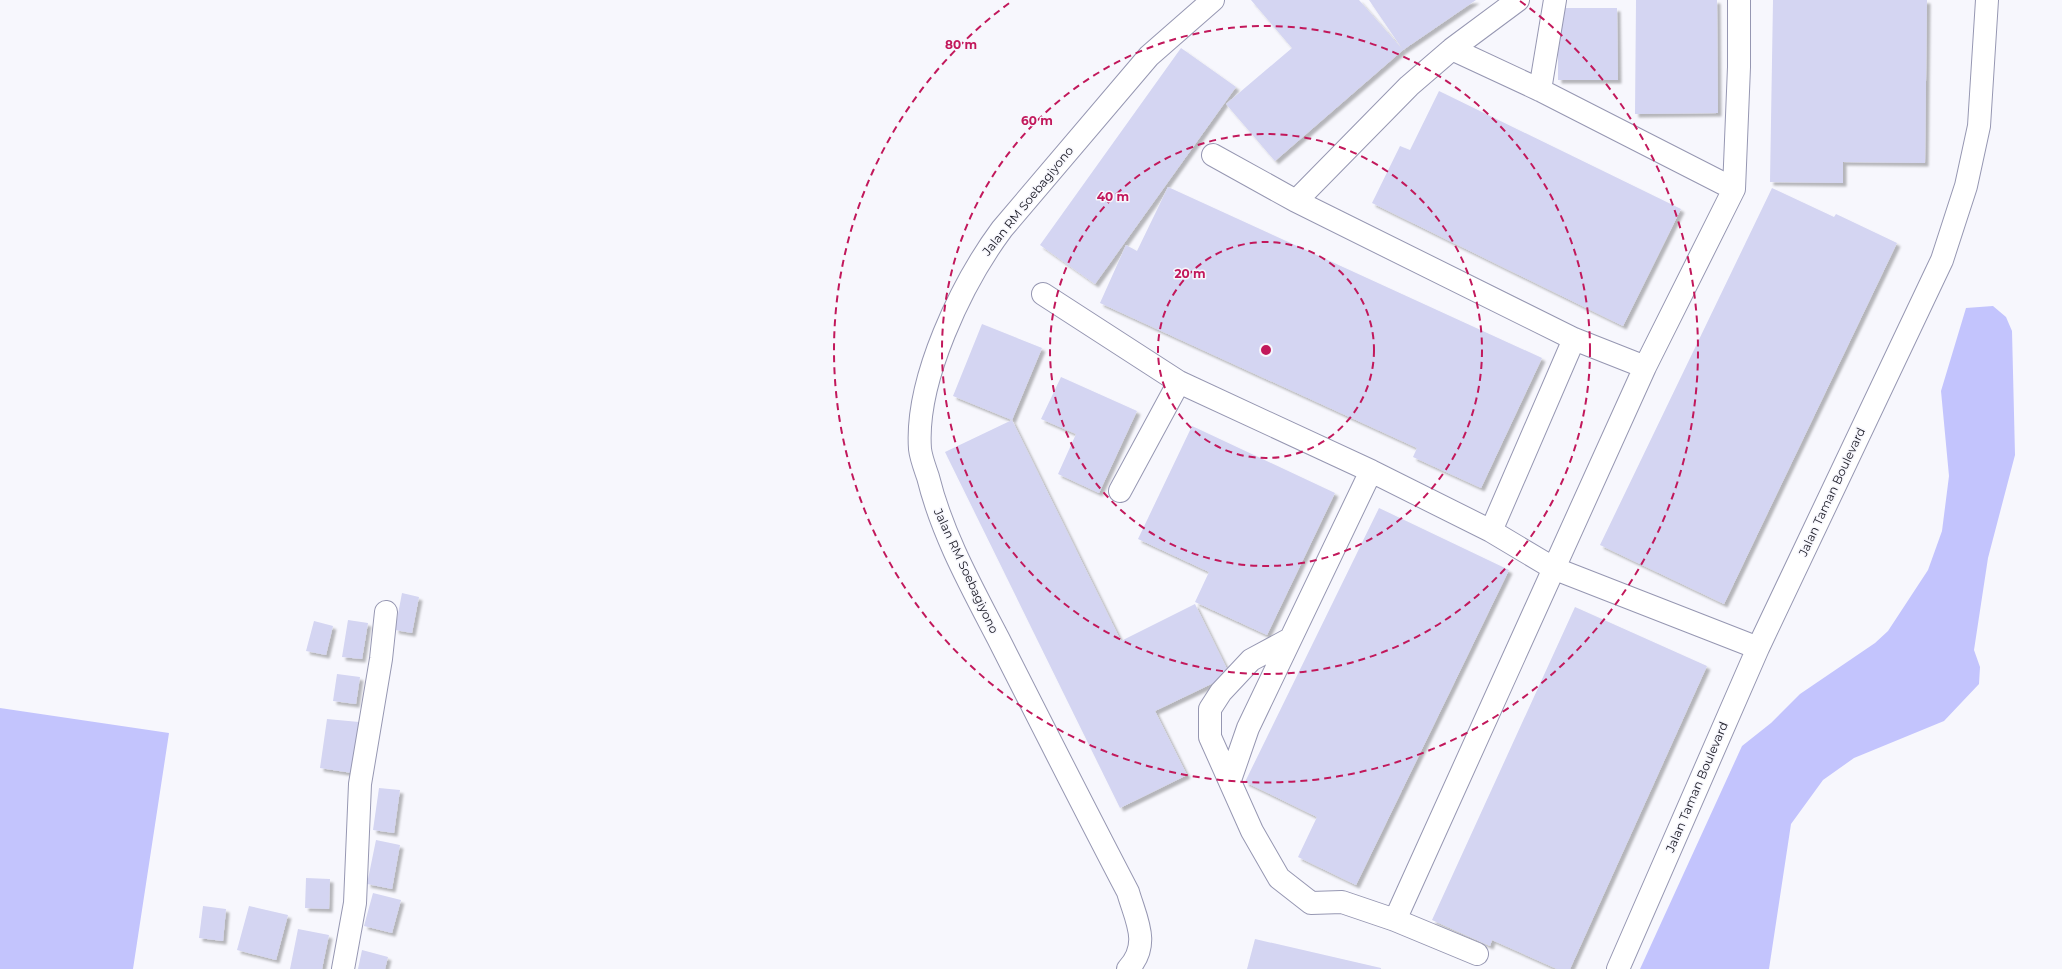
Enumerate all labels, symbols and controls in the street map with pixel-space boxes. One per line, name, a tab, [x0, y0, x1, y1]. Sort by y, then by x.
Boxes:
text: 80 m	[945, 37, 977, 52]
text: 60 m	[1021, 113, 1053, 128]
street label: Jalan RM Soebagiyono	[978, 143, 1076, 259]
text: 40 m	[1097, 189, 1129, 204]
text: 20 m	[1174, 266, 1206, 281]
centre of rings	[1259, 343, 1273, 357]
street label: Jalan Taman Boulevard	[1795, 425, 1868, 560]
street label: Jalan RM Soebagiyono	[930, 505, 1002, 636]
street label: Jalan Taman Boulevard	[1662, 719, 1731, 855]

